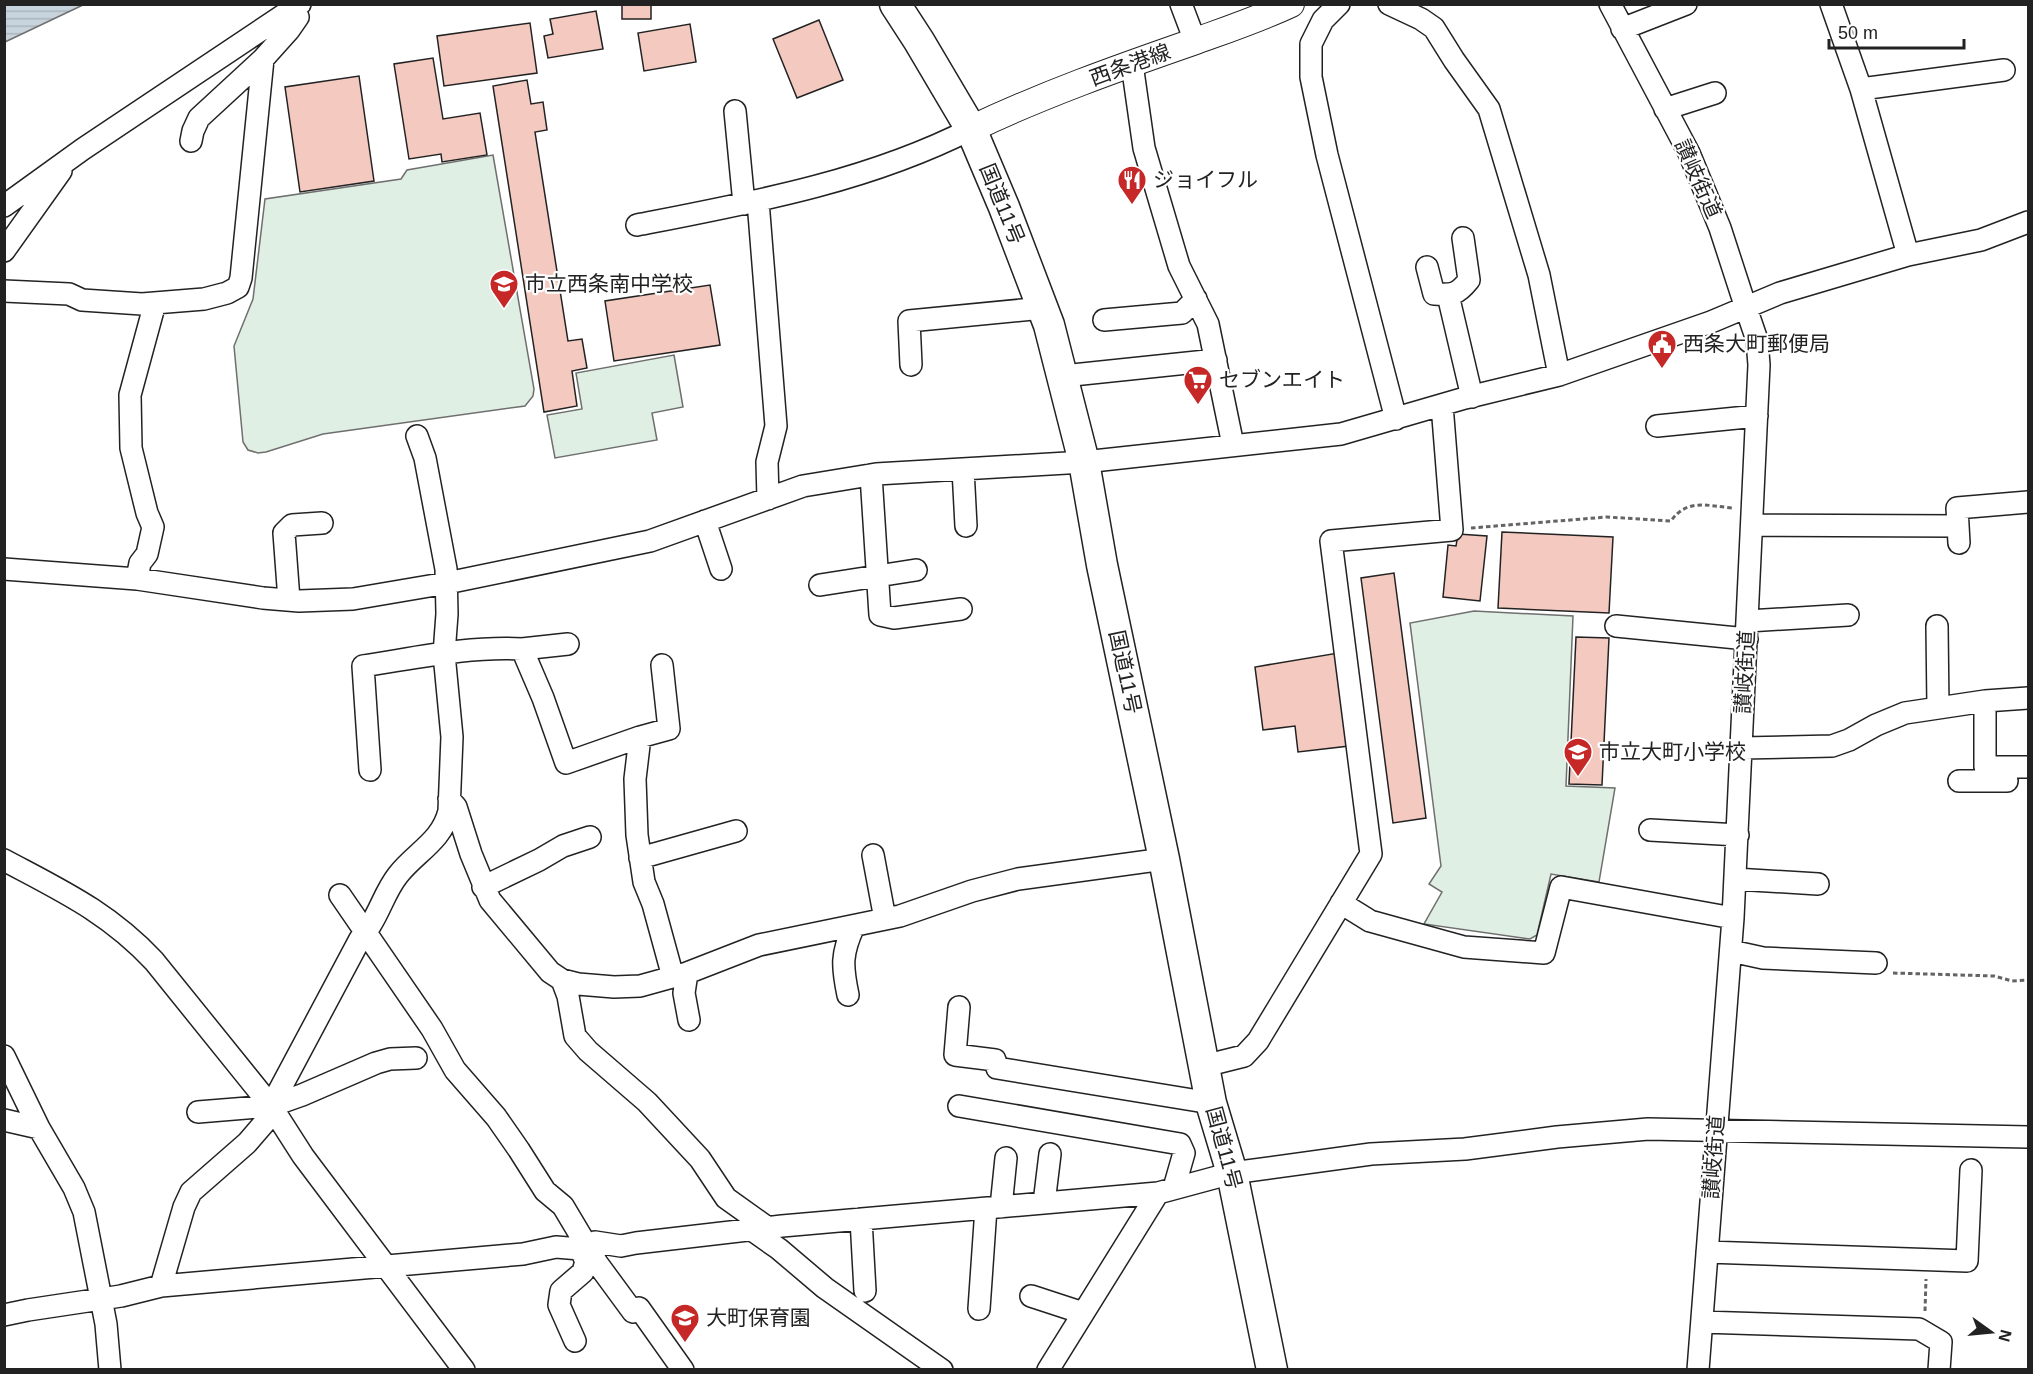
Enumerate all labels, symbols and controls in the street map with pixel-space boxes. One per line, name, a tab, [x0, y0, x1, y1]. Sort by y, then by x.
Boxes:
scale bar	[1829, 12, 1964, 50]
text: 50 m	[1838, 23, 1878, 43]
street label: 西条港線	[1086, 39, 1173, 90]
street label: 讃岐街道	[1671, 136, 1726, 222]
street label: 国道11号	[976, 160, 1029, 247]
restaurant icon: ジョイフル	[1116, 164, 1148, 206]
place label: ジョイフル	[1153, 168, 1258, 191]
school or university icon: 市立西条南中学校	[488, 268, 520, 310]
place label: 市立西条南中学校	[525, 272, 693, 295]
public building icon: 西条大町郵便局	[1646, 328, 1678, 370]
place label: 西条大町郵便局	[1683, 332, 1830, 355]
supermarket icon: セブンエイト	[1182, 364, 1214, 406]
place label: セブンエイト	[1219, 368, 1345, 391]
street label: 国道11号	[1105, 628, 1146, 716]
street label: 讃岐街道	[1731, 629, 1758, 715]
school or university icon: 市立大町小学校	[1562, 736, 1594, 778]
place label: 市立大町小学校	[1599, 740, 1746, 763]
street label: 国道11号	[1202, 1104, 1247, 1192]
street label: 讃岐街道	[1699, 1114, 1728, 1200]
school or university icon: 大町保育園	[669, 1302, 701, 1344]
north arrow	[1961, 1302, 2021, 1362]
place label: 大町保育園	[706, 1306, 811, 1329]
text: N	[1995, 1328, 2015, 1344]

